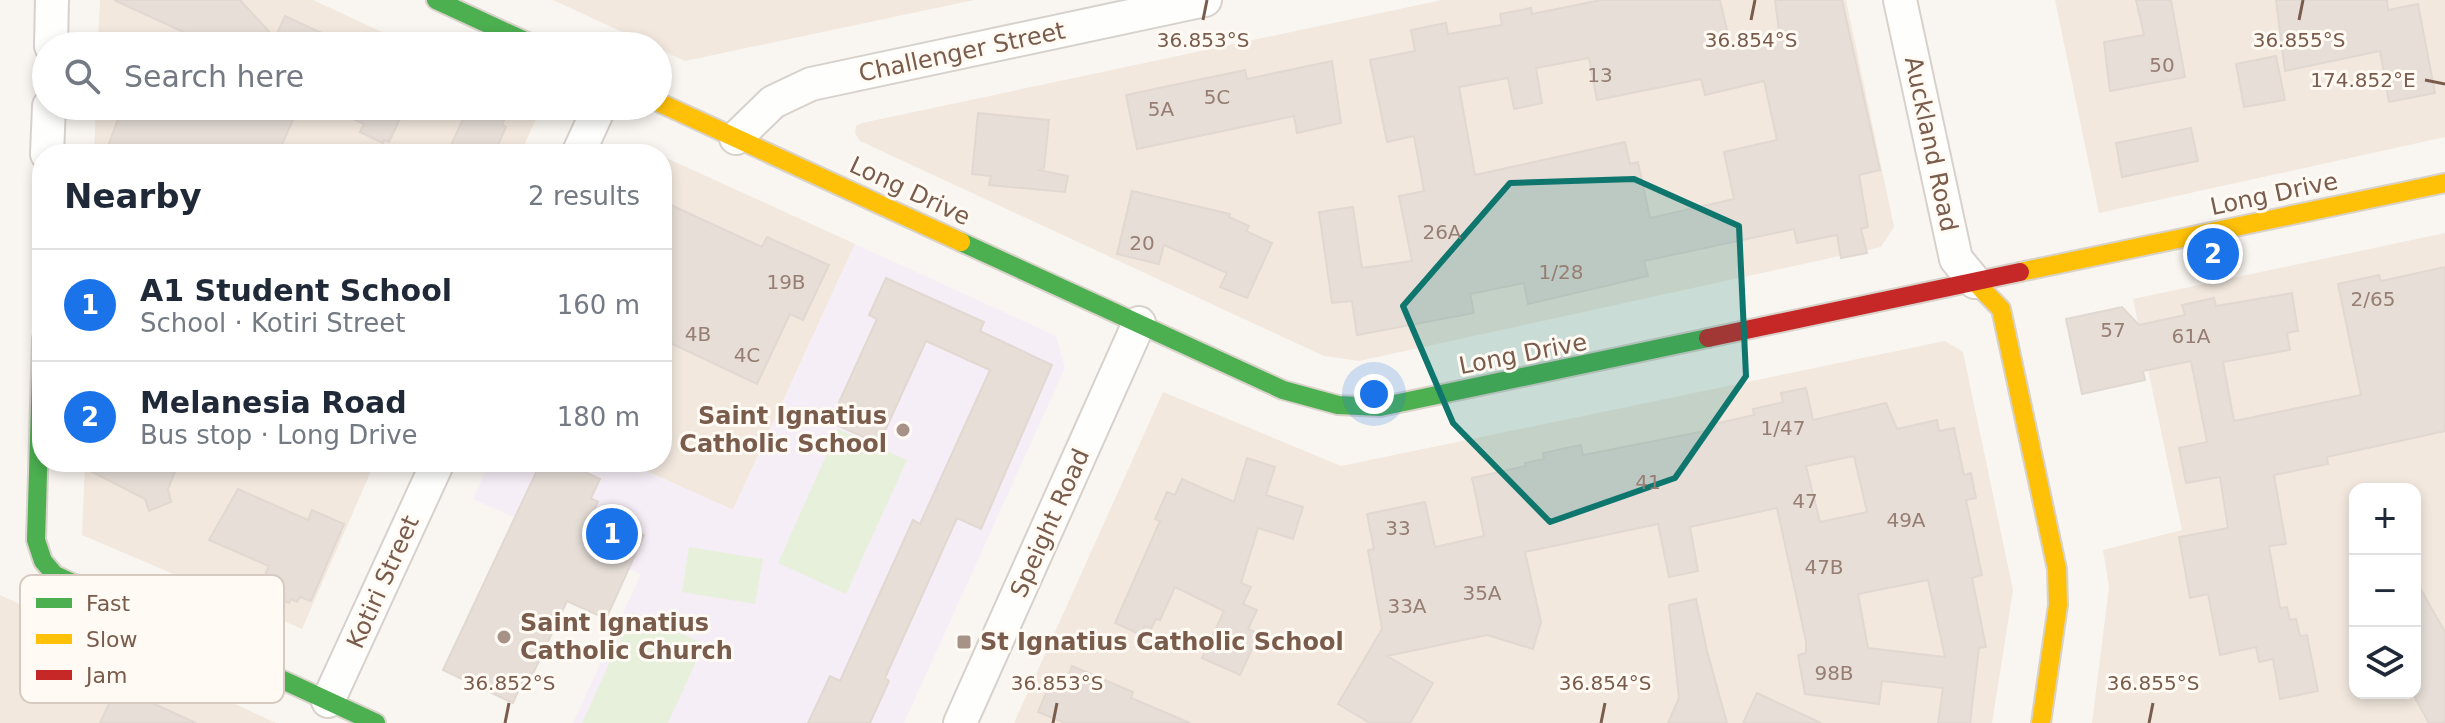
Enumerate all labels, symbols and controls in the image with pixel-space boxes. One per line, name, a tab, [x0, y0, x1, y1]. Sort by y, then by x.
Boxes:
street label: Challenger Street	[856, 16, 1068, 88]
text: 36.853°S	[1157, 28, 1249, 52]
text: 36.854°S	[1705, 28, 1797, 52]
text: 36.855°S	[2253, 28, 2345, 52]
search box	[32, 32, 672, 120]
house number: 50	[2149, 53, 2175, 77]
icon: search	[60, 54, 104, 98]
street label: Auckland Road	[1899, 54, 1963, 234]
text: Search here	[124, 59, 304, 94]
house number: 13	[1587, 63, 1613, 87]
text: 174.852°E	[2310, 68, 2416, 92]
house number: 5C	[1204, 85, 1230, 109]
house number: 5A	[1148, 97, 1175, 121]
street label: Long Drive	[845, 151, 975, 231]
street label: Long Drive	[2208, 167, 2340, 221]
text: Nearby	[64, 176, 202, 216]
text: 2 results	[528, 181, 640, 211]
house number: 26A	[1422, 220, 1462, 244]
pin: 2	[2187, 224, 2239, 284]
house number: 20	[1129, 231, 1155, 255]
house number: 1/28	[1539, 260, 1583, 284]
house number: 19B	[766, 270, 806, 294]
text: A1 Student School	[140, 273, 452, 308]
house number: 2/65	[2351, 287, 2395, 311]
text: 1	[81, 290, 99, 320]
text: 160 m	[557, 290, 640, 320]
text: School · Kotiri Street	[140, 308, 405, 338]
house number: 57	[2100, 318, 2126, 342]
house number: 4B	[685, 322, 711, 346]
house number: 61A	[2171, 324, 2211, 348]
street label: Long Drive	[1457, 328, 1589, 380]
house number: 4C	[734, 343, 760, 367]
your location	[1354, 374, 1394, 414]
text: Melanesia Road	[140, 385, 407, 420]
text: 2	[81, 402, 99, 432]
text: 180 m	[557, 402, 640, 432]
place label: Saint Ignatius Catholic School	[679, 402, 887, 458]
house number: 1/47	[1761, 416, 1805, 440]
text: Bus stop · Long Drive	[140, 420, 418, 450]
marker: Saint Ignatius Catholic School	[894, 421, 912, 439]
street label: Speight Road	[1005, 444, 1095, 602]
house number: 41	[1635, 470, 1661, 494]
map controls	[2349, 483, 2421, 699]
button: +	[2349, 483, 2421, 555]
house number: 47	[1792, 489, 1818, 513]
pin: 1	[586, 504, 638, 564]
house number: 49A	[1886, 508, 1926, 532]
street label: Kotiri Street	[341, 511, 425, 653]
house number: 33	[1385, 516, 1411, 540]
house number: 47B	[1804, 555, 1844, 579]
button: −	[2349, 555, 2421, 627]
legend	[20, 575, 284, 703]
house number: 35A	[1462, 581, 1502, 605]
text: Fast	[86, 591, 131, 616]
house number: 33A	[1387, 594, 1427, 618]
place label: Saint Ignatius Catholic Church	[520, 609, 733, 665]
text: Slow	[86, 627, 138, 652]
button: layers	[2349, 627, 2421, 699]
marker: Saint Ignatius Catholic Church	[495, 628, 513, 646]
place label: St Ignatius Catholic School	[980, 628, 1344, 656]
marker: St Ignatius Catholic School	[955, 633, 973, 651]
house number: 98B	[1814, 661, 1854, 685]
text: Jam	[84, 663, 127, 688]
text: 36.852°S	[463, 671, 555, 695]
text: 36.853°S	[1011, 671, 1103, 695]
text: 36.854°S	[1559, 671, 1651, 695]
text: 36.855°S	[2107, 671, 2199, 695]

